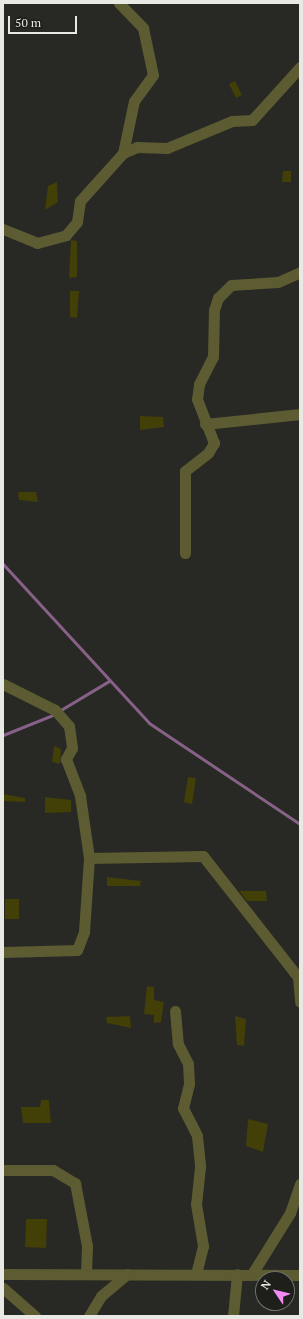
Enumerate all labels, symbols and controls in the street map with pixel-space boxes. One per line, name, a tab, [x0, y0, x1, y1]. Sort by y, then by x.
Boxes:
scale bar	[10, 8, 79, 34]
text: 50 m	[15, 15, 41, 30]
north arrow	[255, 1271, 295, 1311]
text: N	[258, 1277, 274, 1292]

